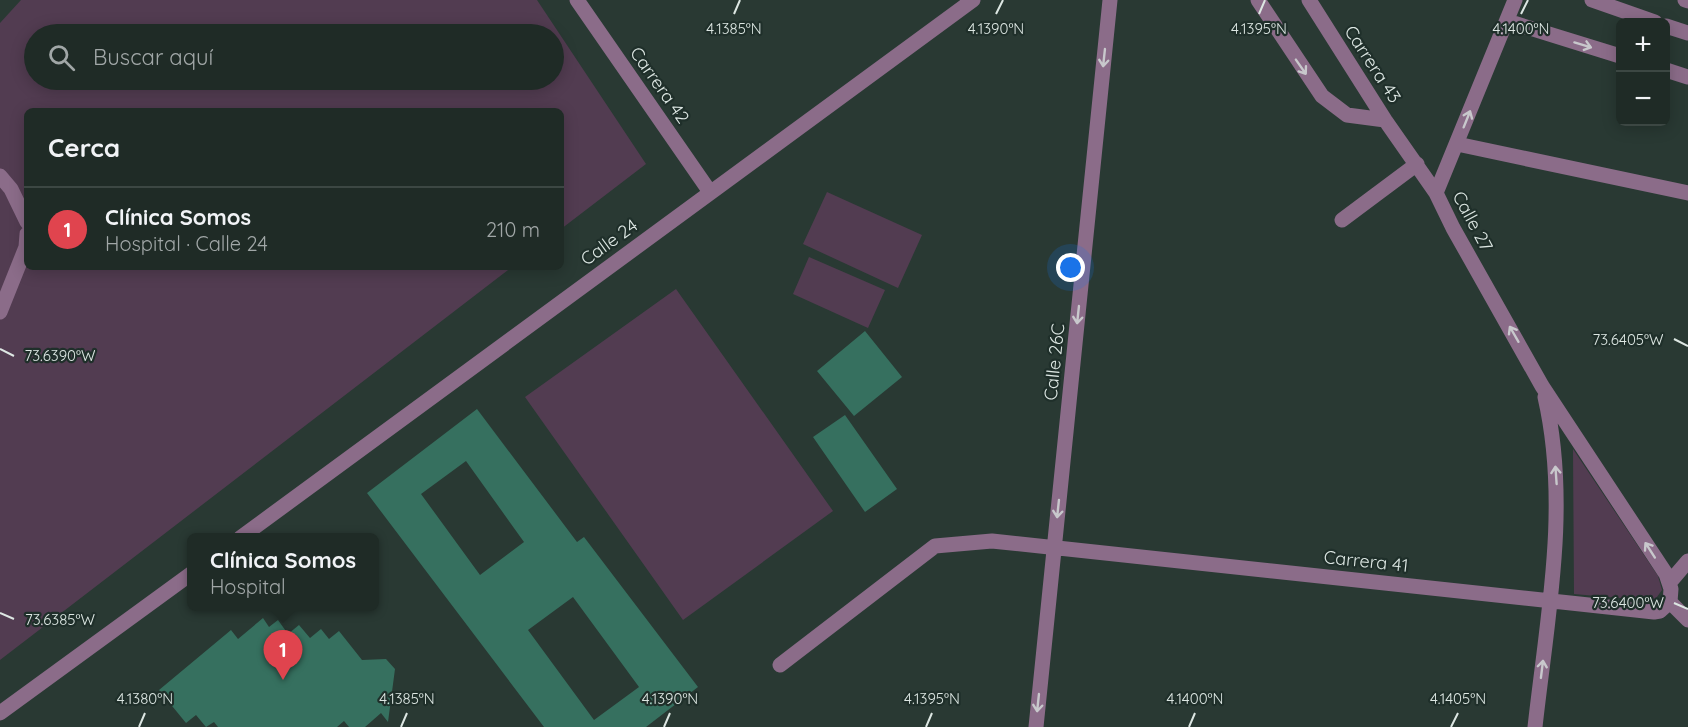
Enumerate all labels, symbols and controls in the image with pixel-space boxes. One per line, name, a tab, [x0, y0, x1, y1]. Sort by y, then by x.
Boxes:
map controls	[1616, 18, 1670, 126]
button: +	[1616, 18, 1670, 72]
text: 4.1385°N	[706, 19, 762, 38]
text: 4.1390°N	[968, 19, 1024, 38]
text: 4.1395°N	[1231, 19, 1287, 38]
text: 4.1400°N	[1493, 19, 1549, 38]
street label: Carrera 43	[1339, 21, 1407, 107]
search box	[24, 24, 564, 90]
one-way arrow	[1573, 40, 1592, 51]
icon: search	[45, 41, 78, 74]
street label: Carrera 42	[625, 42, 695, 128]
text: Buscar aquí	[93, 43, 213, 71]
one-way arrow	[1098, 48, 1109, 68]
one-way arrow	[1295, 58, 1308, 75]
button: −	[1616, 72, 1670, 126]
one-way arrow	[1462, 111, 1473, 129]
text: Cerca	[48, 131, 120, 164]
street label: Calle 27	[1448, 187, 1498, 255]
text: Clínica Somos	[105, 203, 251, 231]
street label: Calle 24	[576, 214, 642, 270]
text: 1	[64, 217, 71, 242]
text: 210 m	[486, 217, 540, 242]
text: Hospital · Calle 24	[105, 231, 268, 256]
your location	[1056, 253, 1085, 282]
one-way arrow	[1072, 304, 1083, 324]
street label: Calle 26C	[1039, 322, 1069, 402]
one-way arrow	[1508, 326, 1519, 344]
text: 73.6405°W	[1592, 330, 1664, 349]
text: 73.6390°W	[25, 346, 96, 365]
one-way arrow	[1550, 465, 1561, 485]
one-way arrow	[1052, 498, 1063, 518]
popup	[187, 533, 379, 611]
one-way arrow	[1644, 542, 1656, 559]
street label: Carrera 41	[1323, 545, 1409, 577]
text: Clínica Somos	[210, 546, 356, 574]
text: Hospital	[210, 574, 286, 599]
text: 73.6400°W	[1592, 593, 1664, 612]
text: 73.6385°W	[25, 610, 95, 629]
pin: 1	[264, 630, 302, 680]
one-way arrow	[1536, 659, 1547, 679]
text: 4.1380°N	[117, 689, 173, 708]
text: 4.1385°N	[379, 689, 435, 708]
text: 4.1390°N	[642, 689, 698, 708]
text: 4.1395°N	[904, 689, 960, 708]
text: 4.1400°N	[1167, 689, 1223, 708]
text: 4.1405°N	[1430, 689, 1486, 708]
one-way arrow	[1033, 692, 1044, 712]

